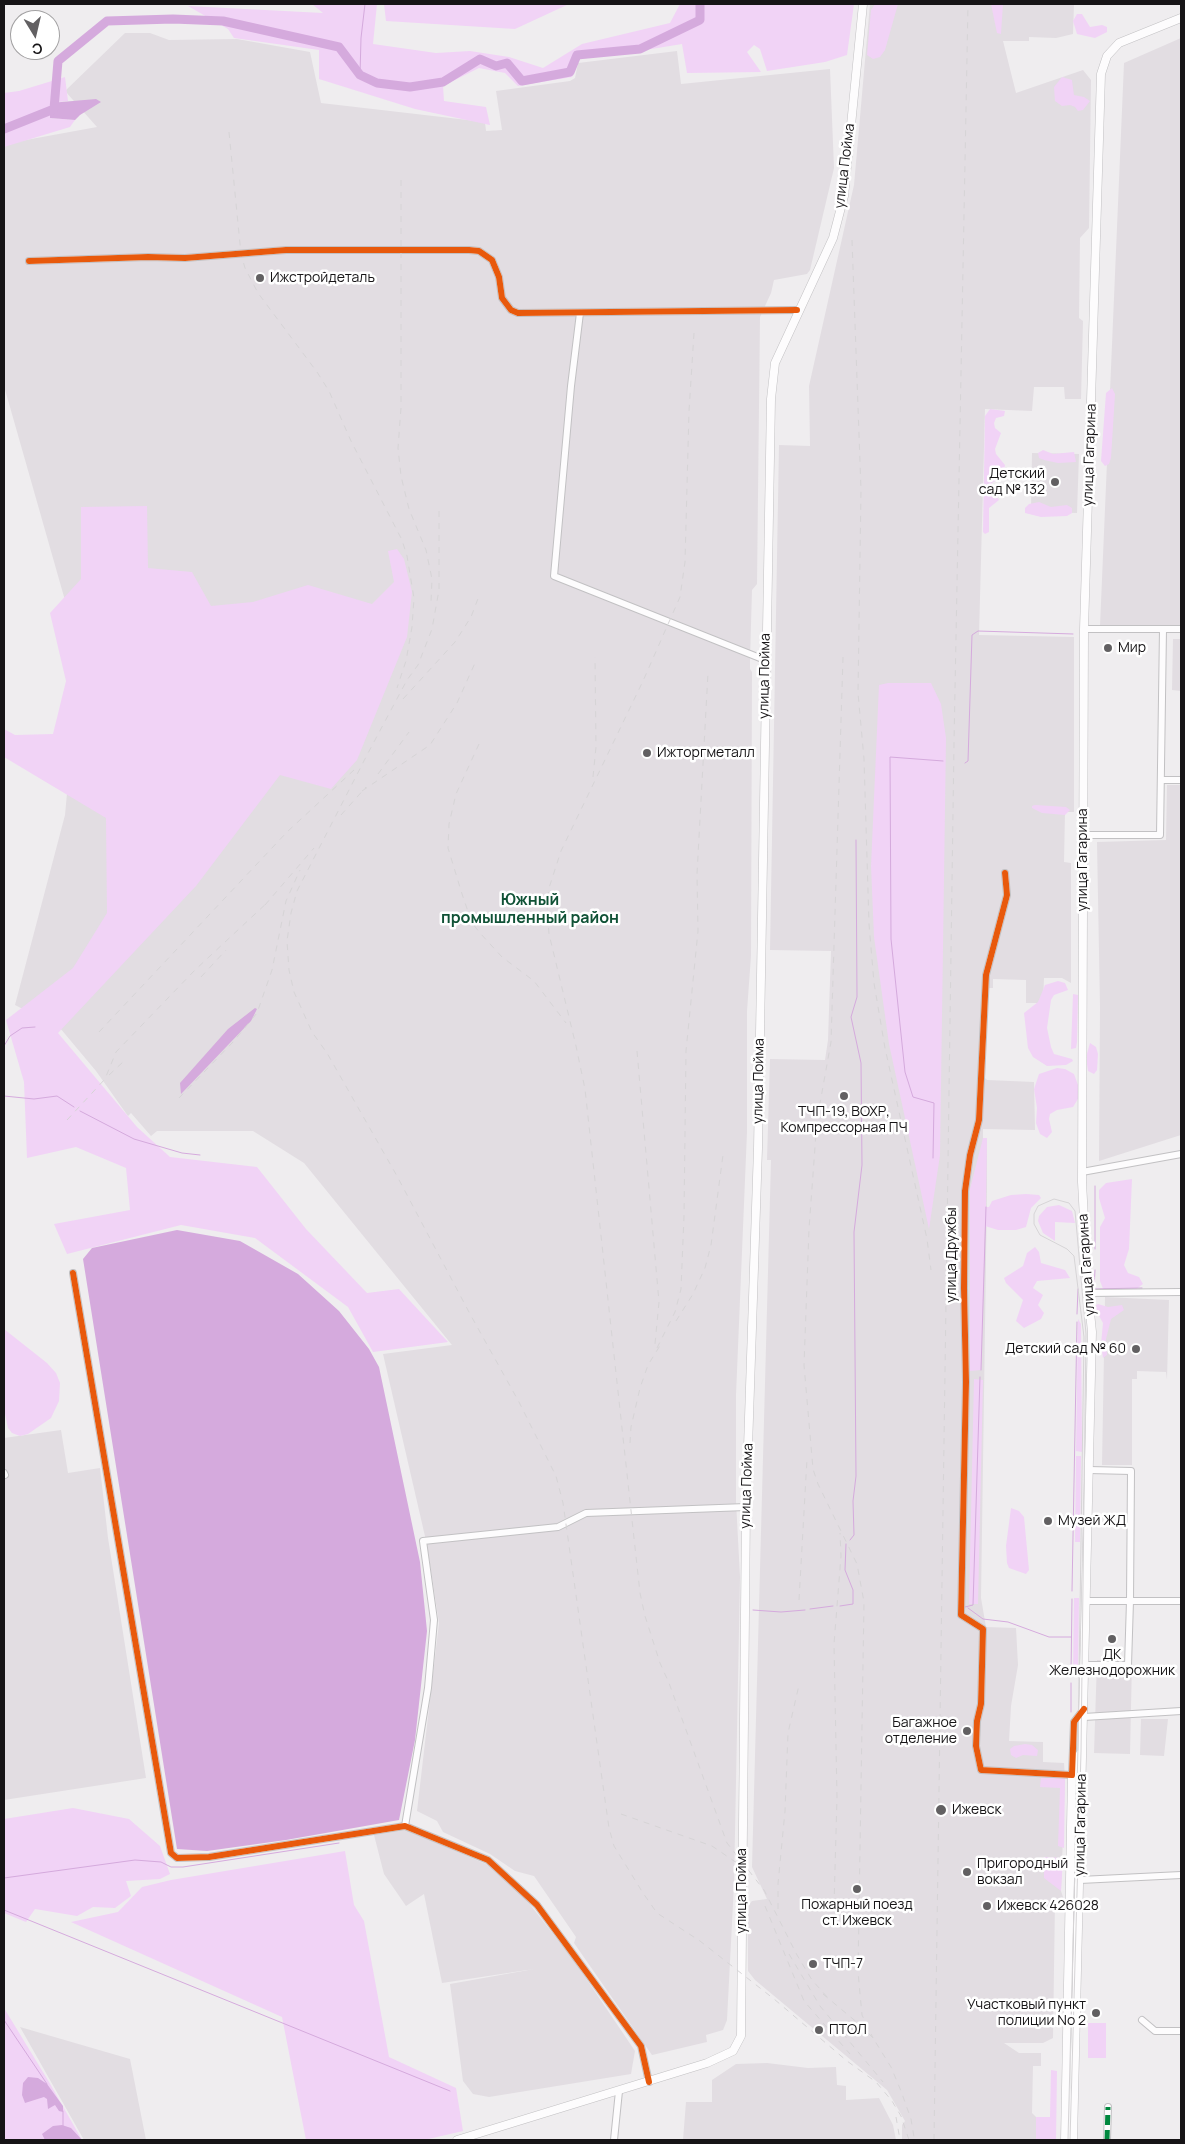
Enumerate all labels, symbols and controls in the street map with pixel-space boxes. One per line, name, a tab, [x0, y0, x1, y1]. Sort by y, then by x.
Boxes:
north arrow	[10, 10, 60, 60]
text: С	[31, 39, 44, 60]
street label: улица Пойма	[831, 122, 859, 210]
place label: Ижстройдеталь	[270, 270, 375, 286]
marker: Ижстройдеталь	[254, 272, 266, 284]
street label: улица Гагарина	[1080, 403, 1100, 507]
place label: Детский сад № 132	[979, 466, 1045, 498]
marker: Детский сад № 132	[1049, 476, 1061, 488]
street label: улица Пойма	[756, 633, 774, 719]
place label: Мир	[1118, 640, 1146, 656]
marker: Мир	[1102, 642, 1114, 654]
place label: Ижторгметалл	[657, 745, 755, 761]
marker: Ижторгметалл	[641, 747, 653, 759]
street label: улица Гагарина	[1075, 809, 1091, 911]
district label: Южный промышленный район	[441, 891, 619, 929]
street label: улица Пойма	[750, 1038, 768, 1124]
marker: ТЧП-19, ВОХР, Компрессорная ПЧ	[838, 1090, 850, 1102]
place label: ТЧП-19, ВОХР, Компрессорная ПЧ	[780, 1104, 908, 1136]
street label: улица Дружбы	[944, 1207, 960, 1303]
street label: улица Гагарина	[1075, 1213, 1099, 1317]
place label: Детский сад № 60	[1005, 1341, 1126, 1357]
marker: Детский сад № 60	[1130, 1343, 1142, 1355]
street label: улица Пойма	[737, 1443, 757, 1529]
place label: Музей ЖД	[1058, 1513, 1126, 1529]
marker: Музей ЖД	[1042, 1515, 1054, 1527]
marker: ДК Железнодорожник	[1106, 1633, 1118, 1645]
place label: ДК Железнодорожник	[1049, 1647, 1175, 1680]
place label: Багажное отделение	[885, 1715, 957, 1748]
marker: Багажное отделение	[961, 1725, 973, 1737]
street label: улица Гагарина	[1072, 1773, 1090, 1877]
place label: Ижевск	[952, 1802, 1001, 1818]
marker: Ижевск	[934, 1803, 948, 1817]
street label: улица Пойма	[734, 1848, 750, 1934]
place label: Пригородный вокзал	[977, 1856, 1068, 1888]
marker: Пригородный вокзал	[961, 1866, 973, 1878]
marker: Пожарный поезд ст. Ижевск	[851, 1883, 863, 1895]
place label: Пожарный поезд ст. Ижевск	[801, 1897, 913, 1930]
place label: Ижевск 426028	[997, 1898, 1099, 1914]
marker: Ижевск 426028	[981, 1900, 993, 1912]
place label: ТЧП-7	[823, 1956, 863, 1972]
marker: ТЧП-7	[807, 1958, 819, 1970]
place label: Участковый пункт полиции No 2	[967, 1997, 1086, 2030]
marker: Участковый пункт полиции No 2	[1090, 2007, 1102, 2019]
place label: ПТОЛ	[829, 2022, 867, 2038]
marker: ПТОЛ	[813, 2024, 825, 2036]

